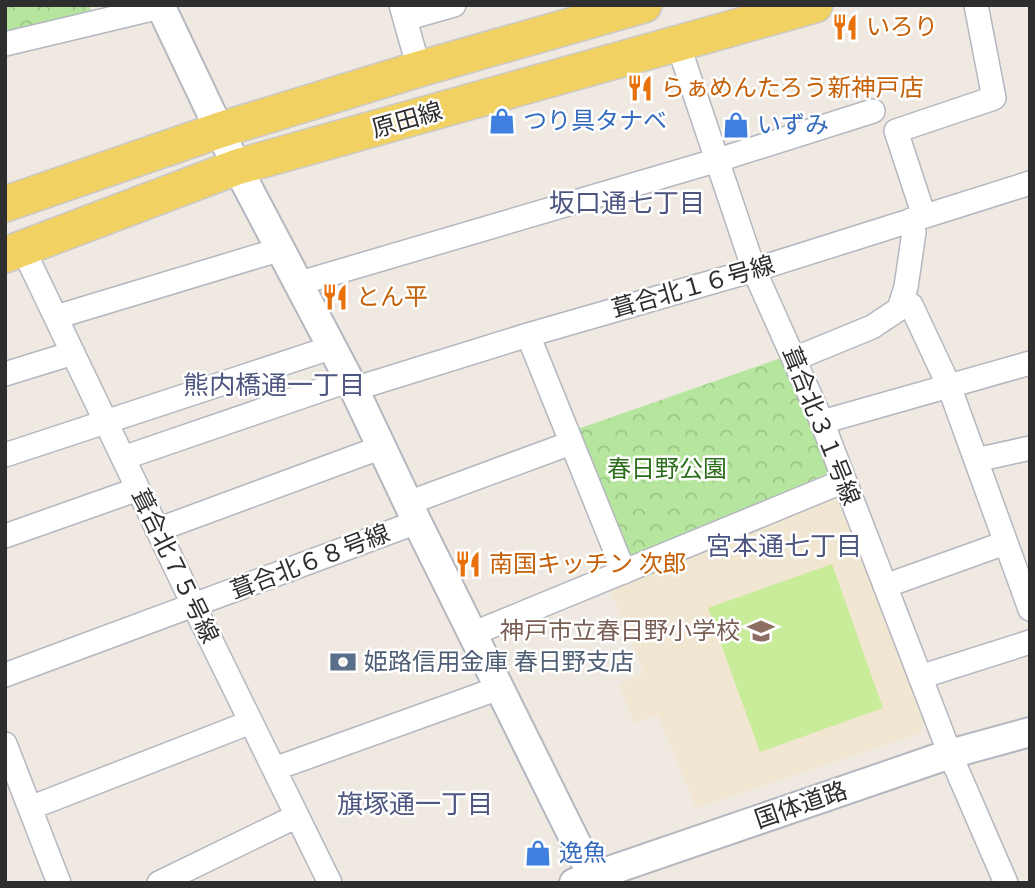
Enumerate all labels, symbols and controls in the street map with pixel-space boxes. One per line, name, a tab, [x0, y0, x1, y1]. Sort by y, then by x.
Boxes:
restaurant icon: いろり	[830, 12, 860, 42]
place label: いろり	[866, 13, 938, 41]
restaurant icon: らぁめんたろう新神戸店	[625, 73, 655, 103]
place label: らぁめんたろう新神戸店	[661, 74, 924, 102]
street label: 原田線	[369, 97, 445, 143]
shop icon: つり具タナベ	[487, 106, 517, 136]
place label: つり具タナベ	[523, 107, 667, 135]
shop icon: いずみ	[721, 110, 751, 140]
place label: いずみ	[757, 111, 829, 139]
district label: 坂口通七丁目	[549, 188, 705, 219]
street label: 葺合北１６号線	[608, 250, 778, 324]
restaurant icon: とん平	[320, 282, 350, 312]
place label: とん平	[356, 283, 428, 311]
street label: 葺合北３１号線	[777, 343, 865, 509]
district label: 熊内橋通一丁目	[183, 370, 365, 401]
park label: 春日野公園	[607, 455, 727, 483]
street label: 葺合北７５号線	[126, 484, 224, 648]
street label: 葺合北６８号線	[227, 519, 393, 605]
district label: 宮本通七丁目	[706, 531, 862, 562]
restaurant icon: 南国キッチン 次郎	[453, 549, 483, 579]
place label: 南国キッチン 次郎	[489, 550, 687, 578]
school or university icon: 神戸市立春日野小学校	[746, 616, 776, 646]
place label: 神戸市立春日野小学校	[500, 617, 740, 645]
bank icon: 姫路信用金庫 春日野支店	[328, 647, 358, 677]
place label: 姫路信用金庫 春日野支店	[364, 648, 634, 676]
street label: 国体道路	[751, 776, 851, 834]
district label: 旗塚通一丁目	[337, 789, 493, 820]
shop icon: 逸魚	[523, 838, 553, 868]
place label: 逸魚	[559, 839, 607, 867]

